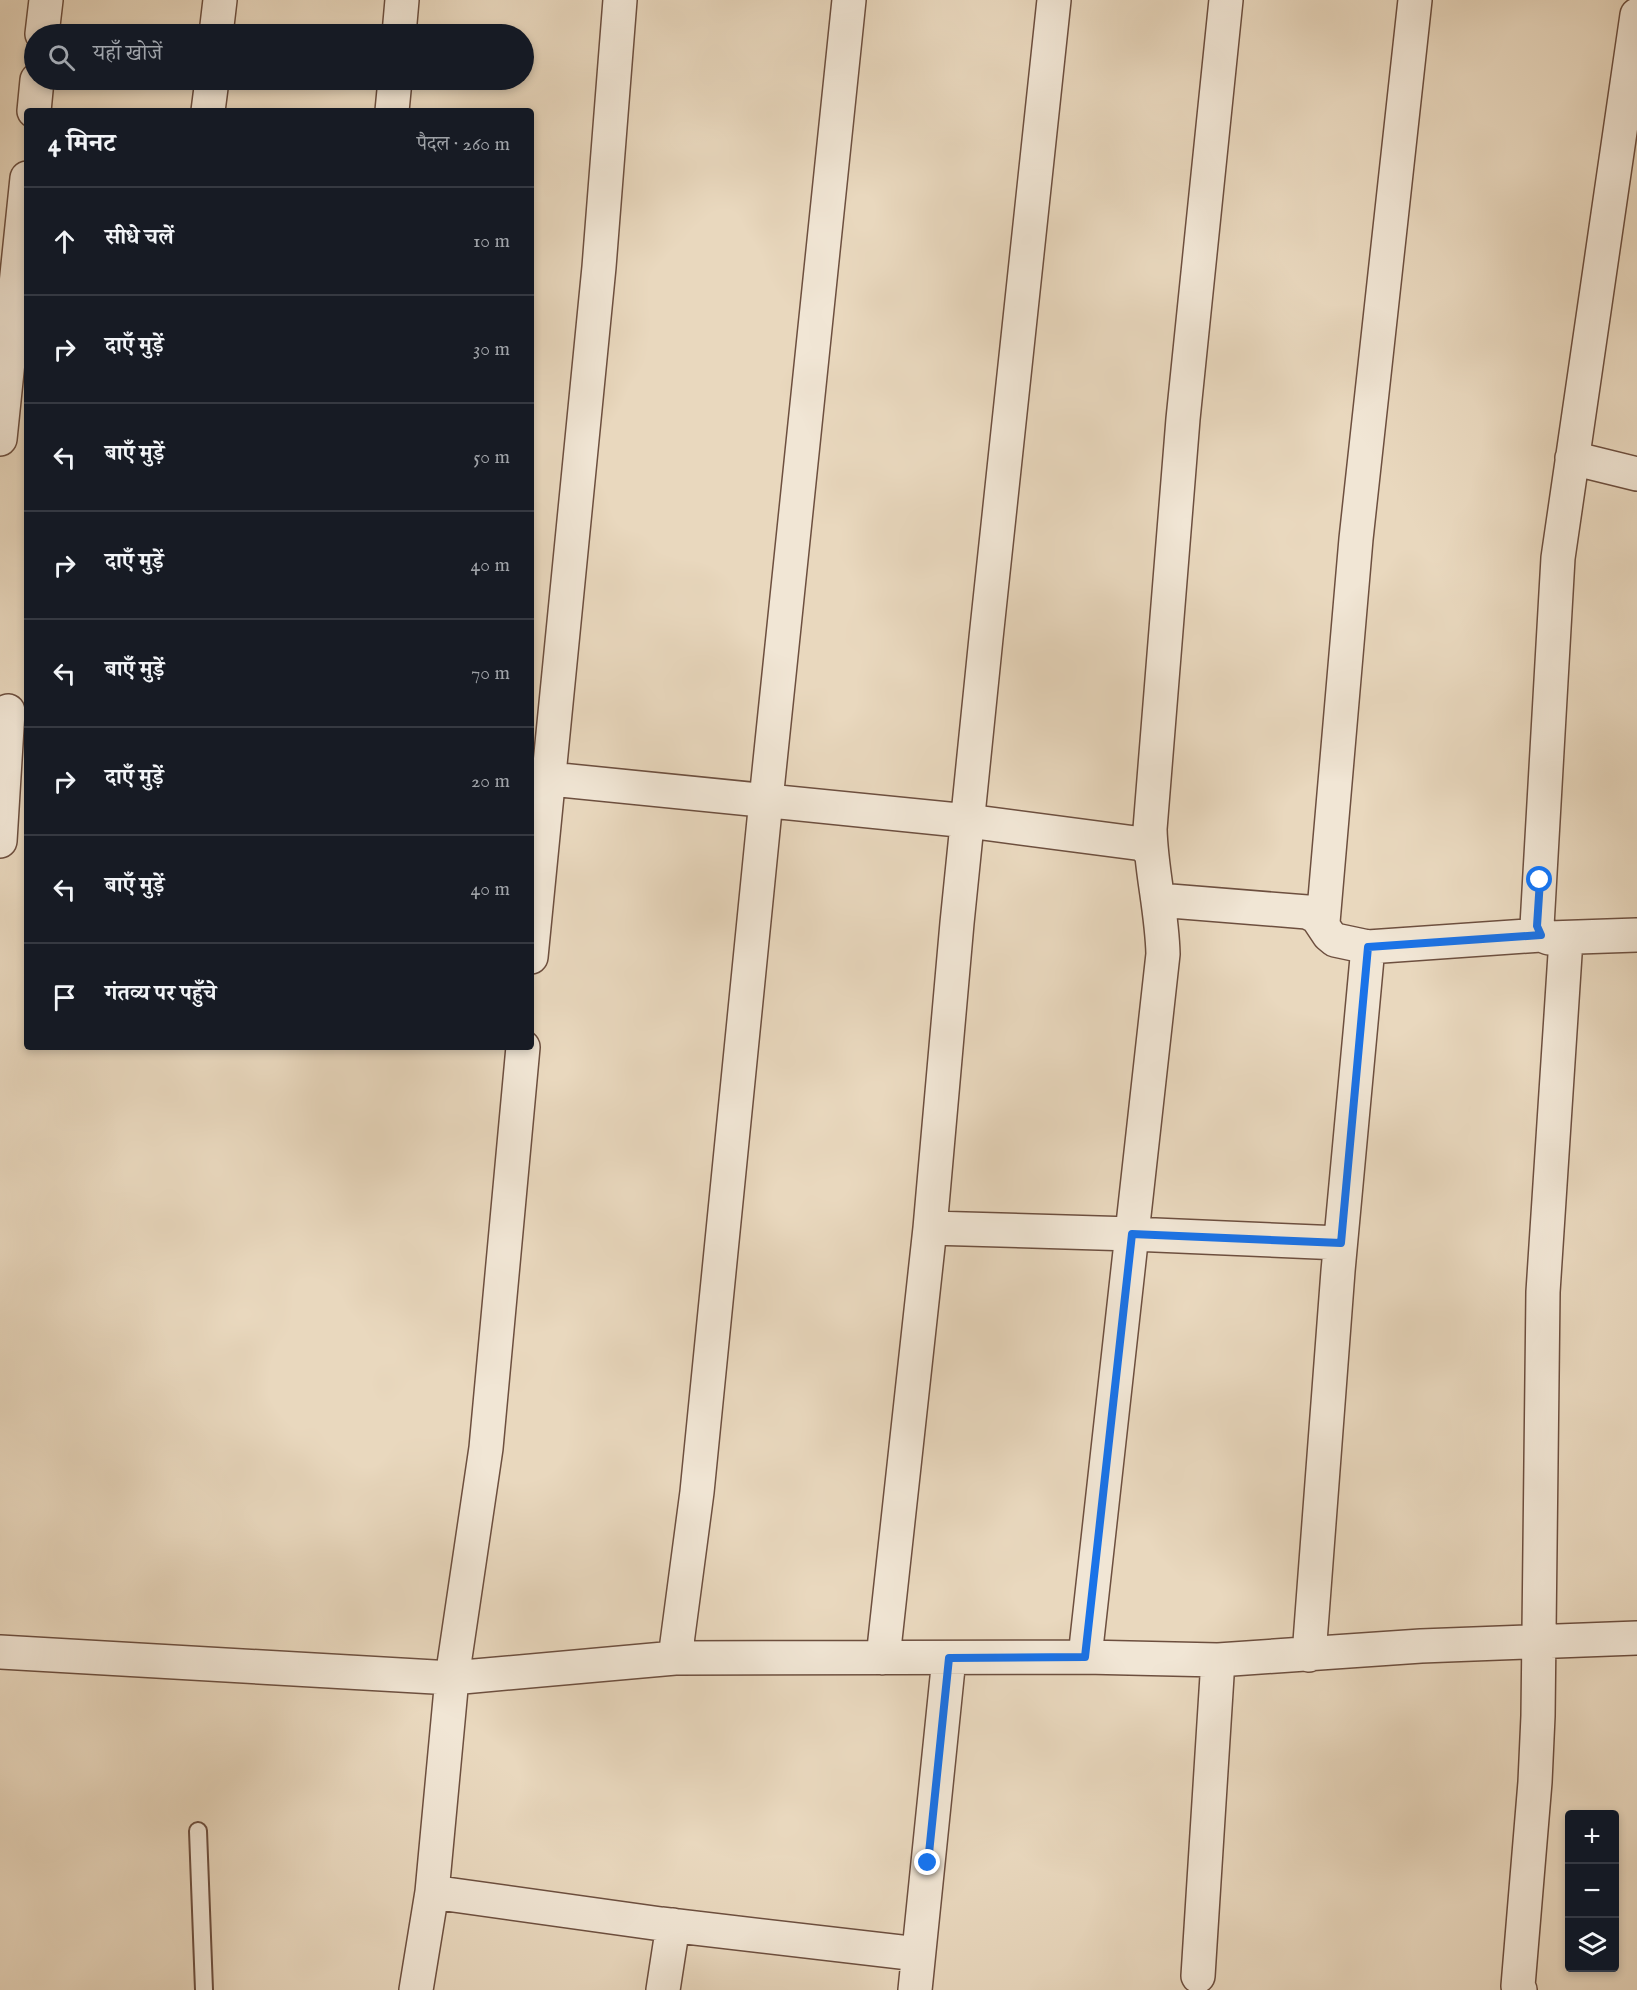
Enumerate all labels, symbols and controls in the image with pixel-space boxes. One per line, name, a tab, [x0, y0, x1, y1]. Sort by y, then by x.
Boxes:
search box	[24, 24, 534, 90]
text: यहाँ खोजें	[93, 40, 162, 68]
icon: search	[45, 41, 78, 74]
text: 4 मिनट	[48, 127, 116, 160]
text: पैदल · 260 m	[417, 132, 510, 157]
text: सीधे चलें	[105, 224, 174, 252]
icon: ahead	[48, 225, 81, 258]
text: 10 m	[473, 229, 510, 254]
text: दाएँ मुड़ें	[105, 332, 164, 360]
icon: right	[48, 333, 81, 366]
text: 30 m	[473, 337, 510, 362]
text: बाएँ मुड़ें	[105, 440, 164, 468]
icon: left	[48, 441, 81, 474]
text: 50 m	[473, 445, 510, 470]
text: दाएँ मुड़ें	[105, 548, 164, 576]
icon: right	[48, 549, 81, 582]
text: 40 m	[471, 553, 510, 578]
text: बाएँ मुड़ें	[105, 656, 164, 684]
icon: left	[48, 657, 81, 690]
text: 70 m	[471, 661, 510, 686]
text: दाएँ मुड़ें	[105, 764, 164, 792]
icon: right	[48, 765, 81, 798]
text: 20 m	[471, 769, 510, 794]
route start	[1526, 866, 1552, 892]
text: बाएँ मुड़ें	[105, 872, 164, 900]
icon: left	[48, 873, 81, 906]
text: 40 m	[471, 877, 510, 902]
text: गंतव्य पर पहुँचे	[105, 980, 216, 1008]
icon: arrive	[48, 981, 81, 1014]
map controls	[1565, 1810, 1619, 1972]
button: +	[1565, 1810, 1619, 1864]
route end	[914, 1849, 940, 1875]
button: −	[1565, 1864, 1619, 1918]
button: layers	[1565, 1918, 1619, 1972]

